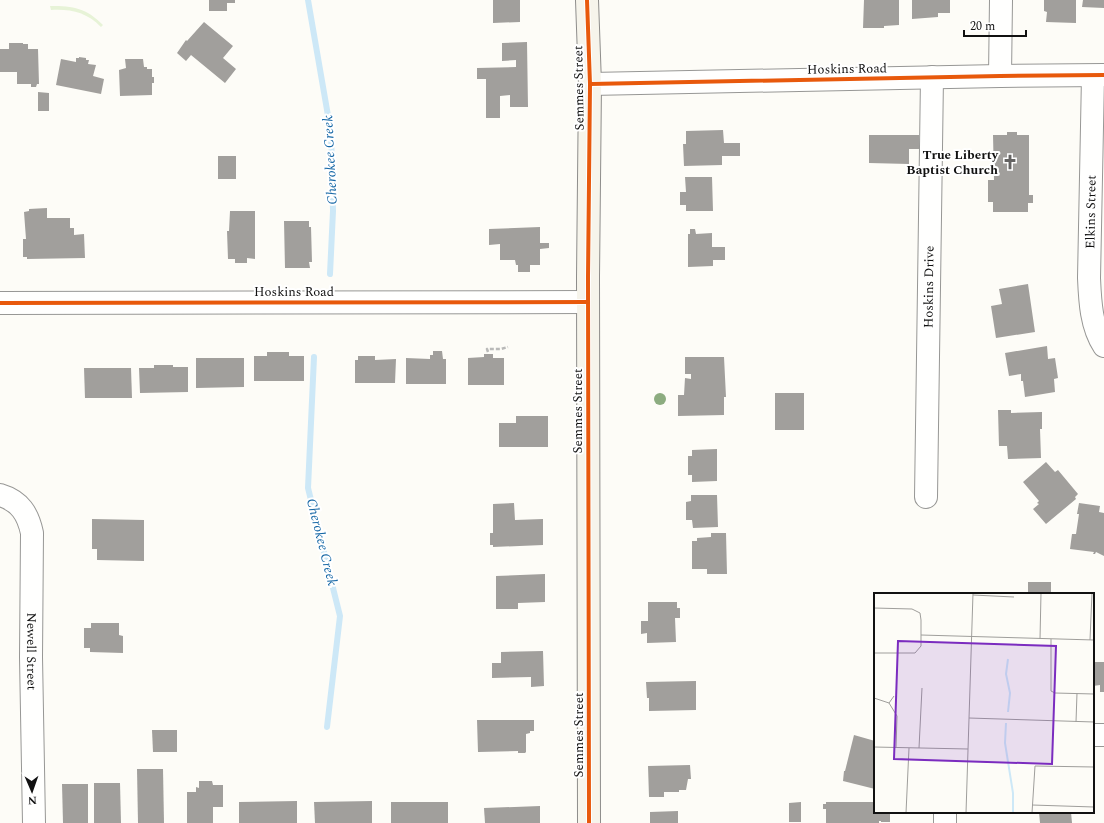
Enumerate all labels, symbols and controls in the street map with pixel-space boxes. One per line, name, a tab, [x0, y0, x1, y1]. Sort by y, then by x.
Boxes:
scale bar	[964, 12, 1026, 38]
text: 20 m	[970, 17, 995, 36]
street label: Semmes Street	[568, 45, 590, 131]
street label: Hoskins Road	[807, 58, 887, 80]
water label: Cherokee Creek	[317, 114, 343, 205]
place label: True Liberty Baptist Church	[906, 145, 999, 180]
church icon: True Liberty Baptist Church	[1001, 153, 1019, 171]
street label: Elkins Street	[1080, 174, 1102, 249]
street label: Hoskins Drive	[918, 246, 940, 328]
street label: Hoskins Road	[254, 282, 334, 302]
street label: Semmes Street	[568, 368, 588, 454]
water label: Cherokee Creek	[301, 496, 343, 588]
inset map	[874, 593, 1094, 813]
street label: Newell Street	[21, 612, 42, 691]
street label: Semmes Street	[569, 692, 589, 778]
north arrow	[12, 771, 52, 811]
text: N	[28, 792, 37, 809]

